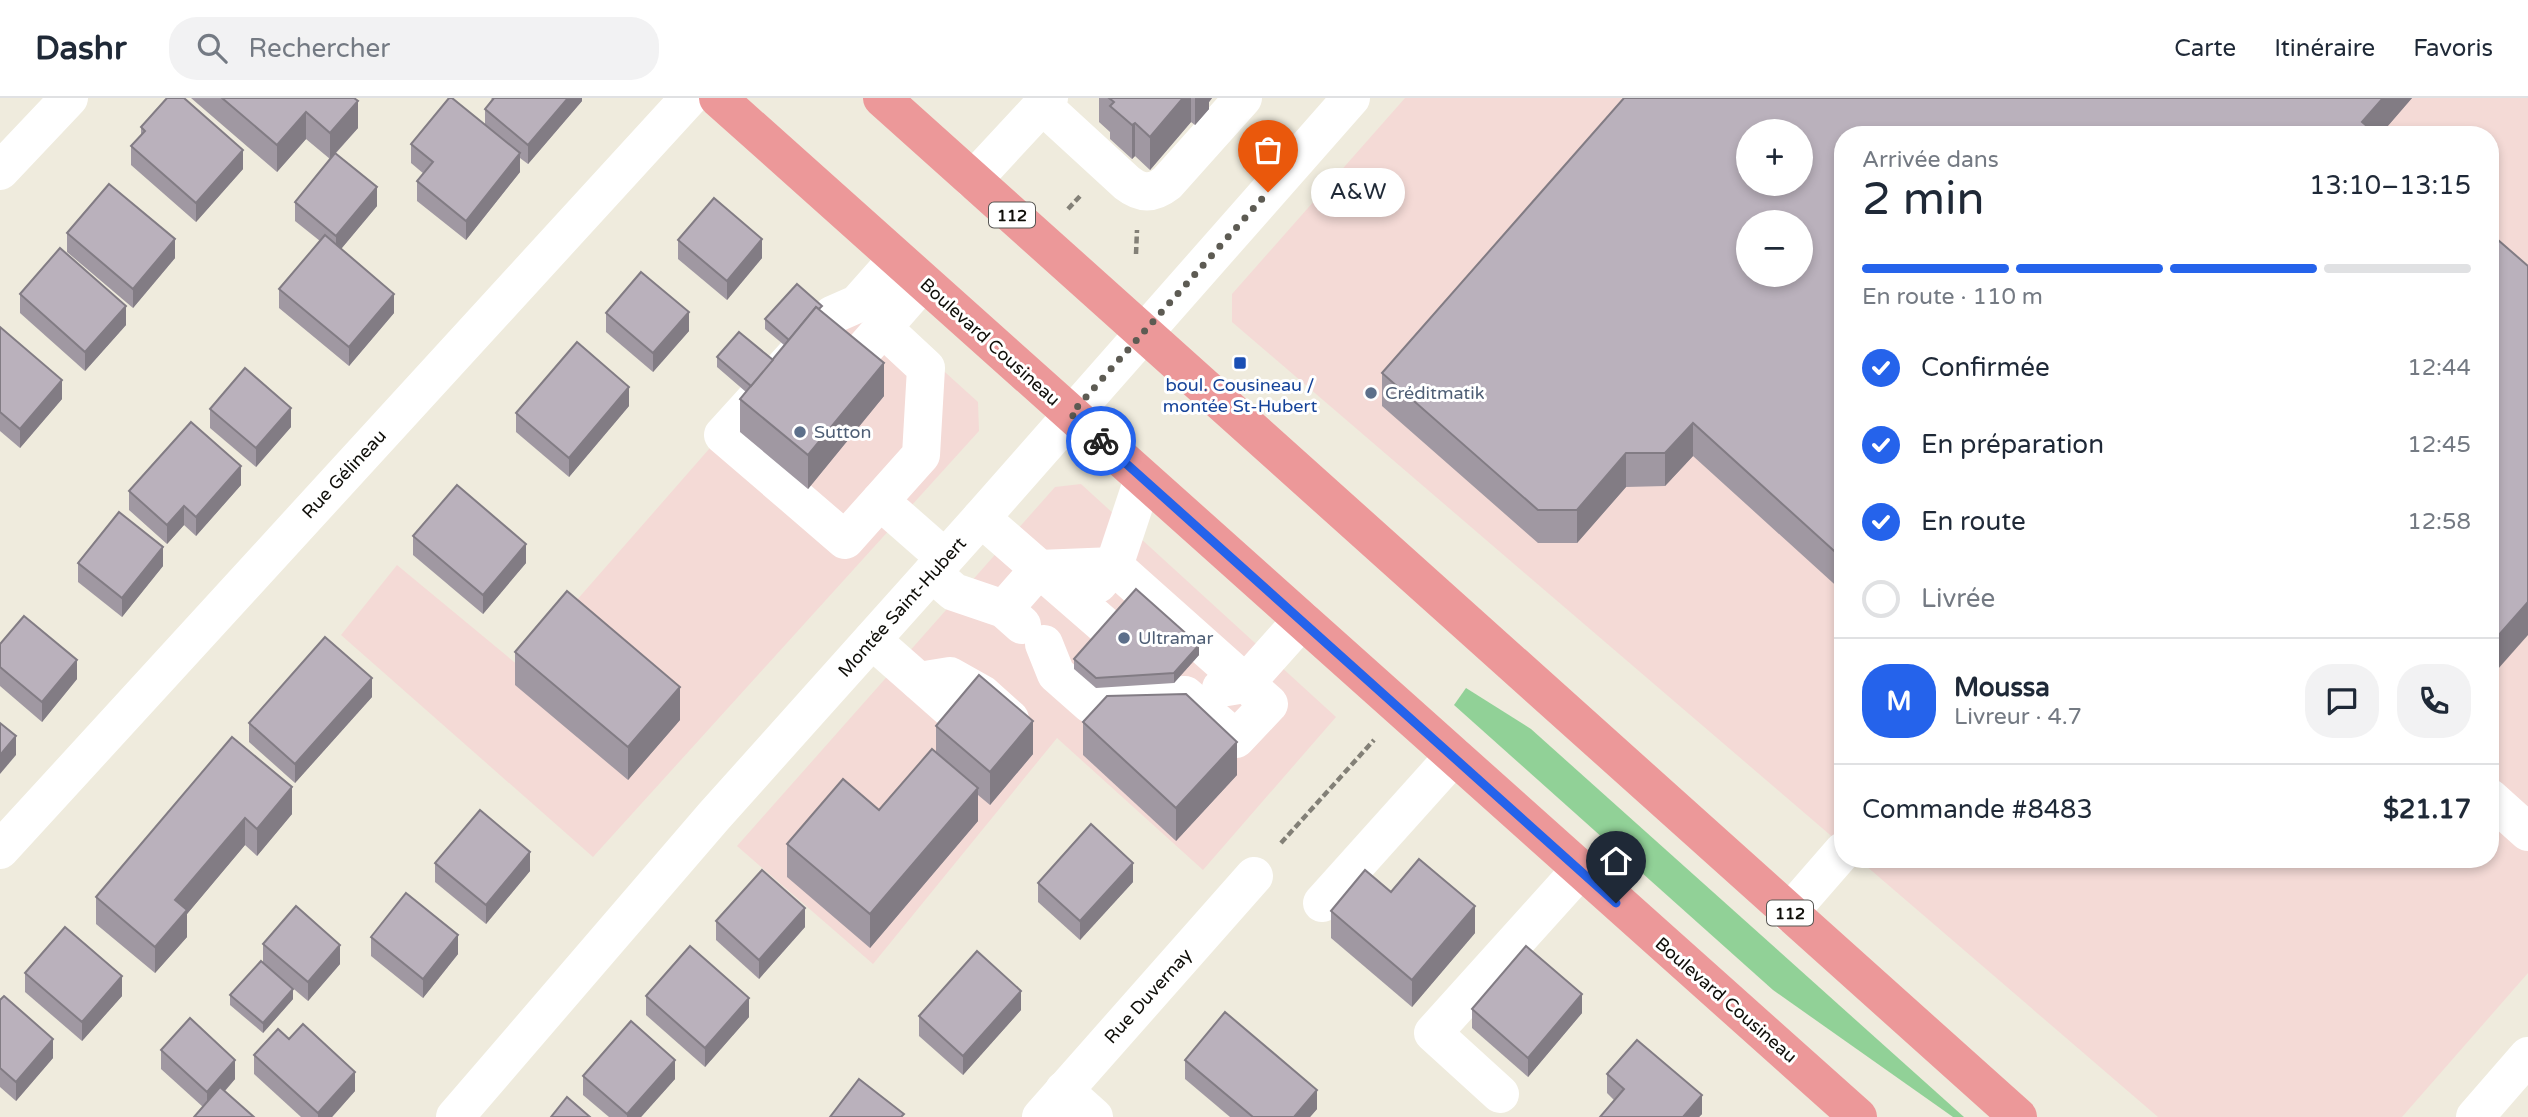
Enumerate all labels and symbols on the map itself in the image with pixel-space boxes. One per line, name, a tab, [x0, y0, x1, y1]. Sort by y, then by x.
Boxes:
pin	[1238, 120, 1298, 192]
callout: A&W	[1310, 168, 1404, 217]
road number: 112	[989, 203, 1035, 228]
street label: Boulevard Cousineau	[916, 273, 1064, 411]
marker: boul. Cousineau / montée St-Hubert	[1232, 355, 1248, 371]
place label: boul. Cousineau / montée St-Hubert	[1163, 374, 1317, 417]
place label: Créditmatik	[1385, 382, 1485, 404]
marker: Créditmatik	[1363, 385, 1379, 401]
courier	[1066, 406, 1136, 476]
place label: Sutton	[814, 421, 871, 443]
marker: Sutton	[792, 424, 808, 440]
street label: Rue Gélineau	[297, 425, 391, 523]
street label: Montée Saint-Hubert	[833, 532, 971, 682]
place label: Ultramar	[1138, 627, 1213, 649]
marker: Ultramar	[1116, 630, 1132, 646]
pin	[1586, 831, 1646, 903]
road number: 112	[1767, 900, 1813, 926]
street label: Boulevard Cousineau	[1651, 932, 1801, 1068]
street label: Rue Duvernay	[1100, 944, 1197, 1048]

